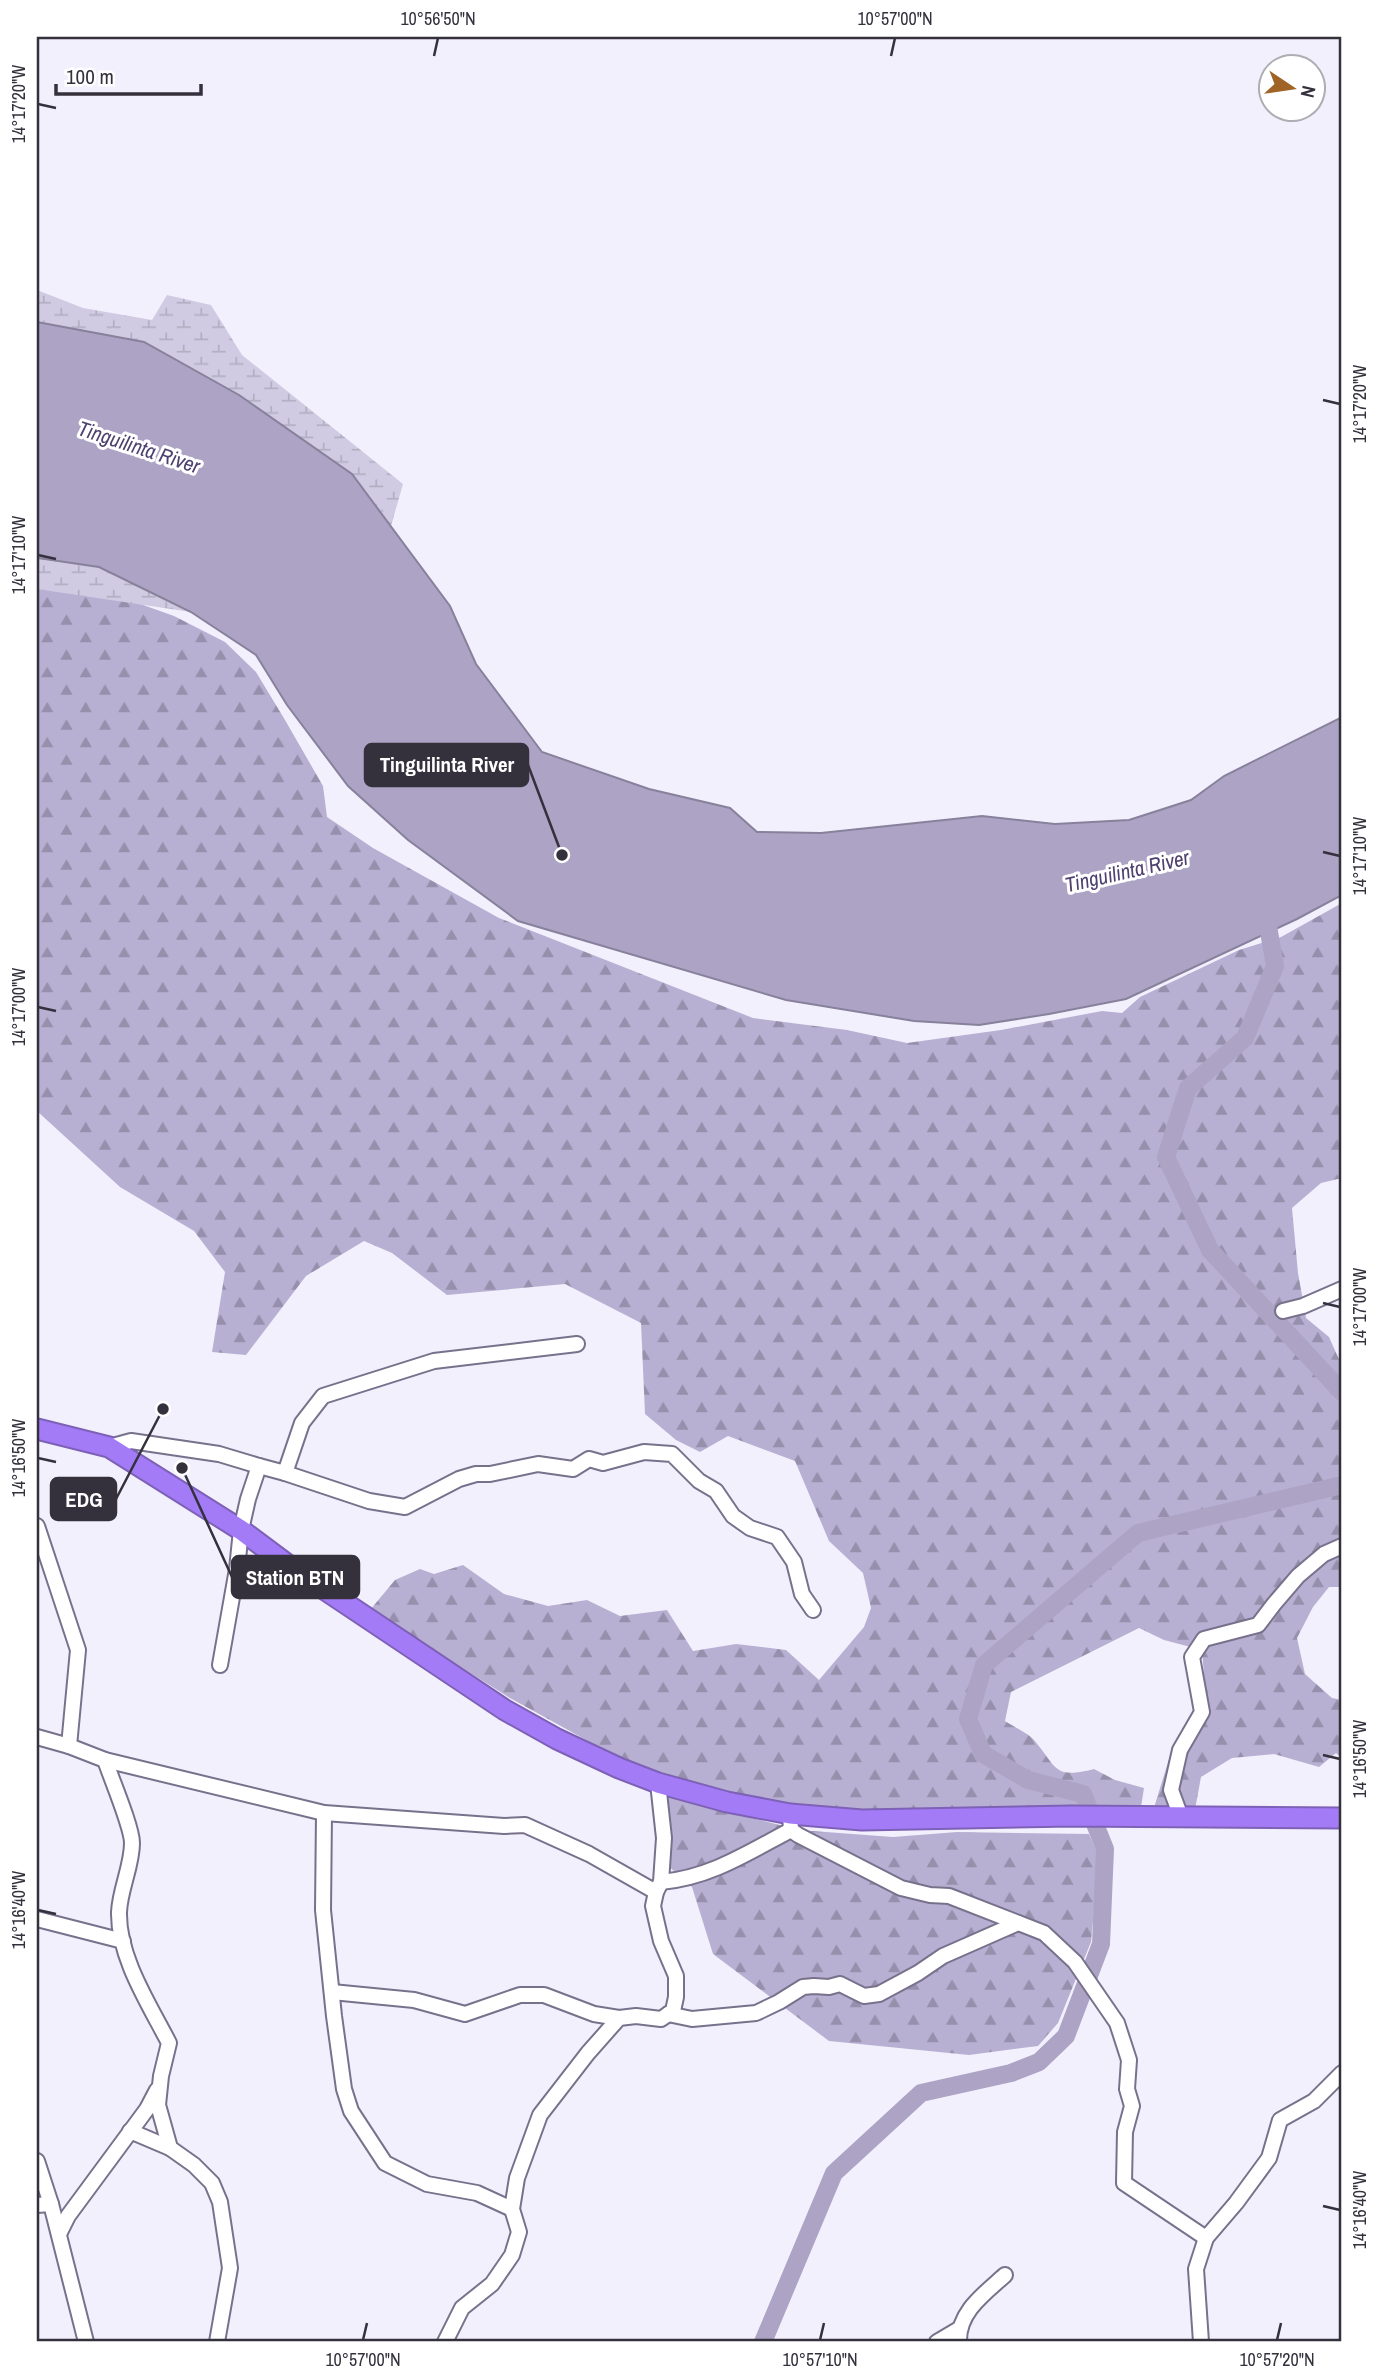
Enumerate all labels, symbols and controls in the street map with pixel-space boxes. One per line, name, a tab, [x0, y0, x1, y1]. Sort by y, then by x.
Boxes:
text: 10°56'50"N	[400, 6, 476, 31]
text: 10°57'00"N	[857, 6, 933, 31]
scale bar	[56, 52, 201, 96]
north arrow	[1256, 52, 1326, 122]
text: 100 m	[66, 62, 114, 91]
text: 14°17'20"W	[6, 65, 31, 143]
text: N	[1295, 83, 1322, 100]
text: 14°17'20"W	[1347, 365, 1372, 443]
water label: Tinguilinta River	[74, 414, 205, 481]
text: 14°17'10"W	[6, 516, 31, 594]
callout: Tinguilinta River	[365, 744, 528, 786]
text: Tinguilinta River	[380, 750, 515, 779]
text: 14°17'10"W	[1347, 817, 1372, 895]
water label: Tinguilinta River	[1062, 842, 1193, 899]
text: 14°17'00"W	[6, 968, 31, 1046]
text: 14°17'00"W	[1347, 1268, 1372, 1346]
text: 14°16'50"W	[6, 1419, 31, 1497]
callout: EDG	[51, 1478, 116, 1520]
text: EDG	[65, 1485, 103, 1514]
callout: Station BTN	[232, 1556, 359, 1598]
text: Station BTN	[246, 1563, 344, 1592]
text: 14°16'50"W	[1347, 1720, 1372, 1798]
text: 14°16'40"W	[6, 1871, 31, 1949]
text: 14°16'40"W	[1347, 2171, 1372, 2249]
text: 10°57'00"N	[325, 2347, 401, 2372]
text: 10°57'10"N	[782, 2347, 858, 2372]
text: 10°57'20"N	[1239, 2347, 1315, 2372]

